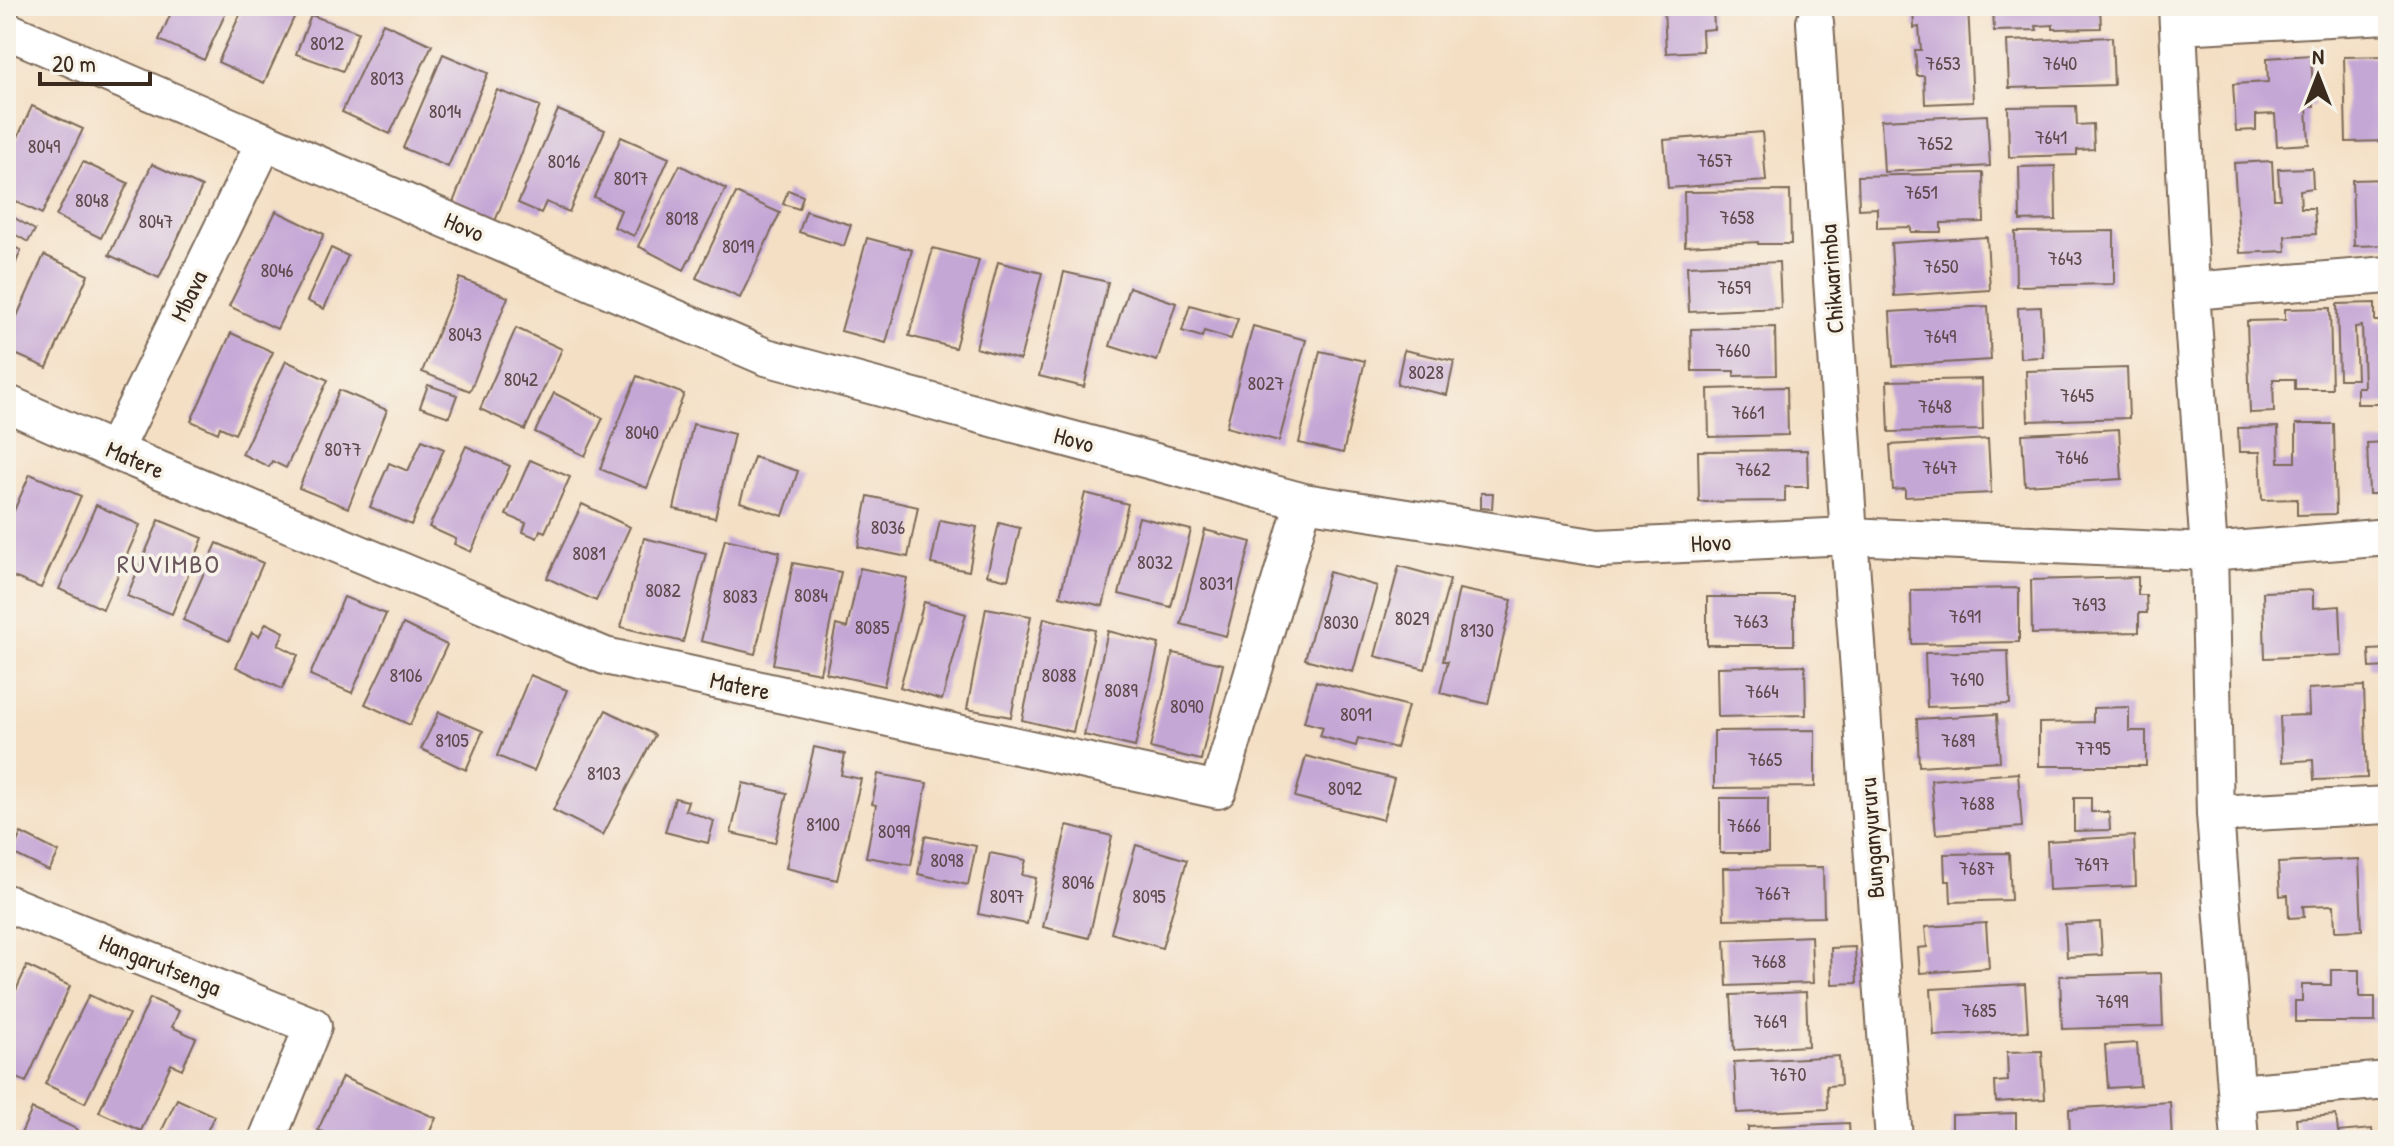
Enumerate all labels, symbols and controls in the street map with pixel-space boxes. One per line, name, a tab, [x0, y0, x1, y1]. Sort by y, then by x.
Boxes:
house number: 8012	[310, 29, 345, 56]
scale bar	[40, 36, 150, 86]
north arrow	[2278, 36, 2358, 116]
text: N	[2312, 41, 2324, 71]
text: 20 m	[52, 47, 96, 79]
house number: 7653	[1925, 49, 1961, 76]
house number: 7640	[2043, 49, 2077, 76]
house number: 8013	[370, 64, 404, 91]
house number: 8014	[429, 97, 461, 124]
house number: 7641	[2035, 123, 2067, 150]
house number: 7652	[1917, 129, 1953, 156]
house number: 8049	[28, 132, 60, 159]
house number: 7657	[1697, 146, 1733, 173]
house number: 8016	[548, 147, 580, 174]
house number: 8017	[614, 164, 648, 191]
house number: 7651	[1904, 178, 1938, 205]
house number: 8048	[75, 186, 109, 213]
house number: 7658	[1720, 203, 1755, 230]
street label: Hovo	[440, 204, 489, 249]
house number: 8018	[665, 204, 699, 231]
house number: 8047	[138, 207, 174, 234]
street label: Chikwarimba	[1811, 223, 1851, 335]
house number: 8019	[722, 232, 754, 259]
house number: 7643	[2048, 244, 2082, 271]
house number: 7650	[1923, 252, 1959, 279]
house number: 8046	[260, 256, 294, 283]
street label: Mbava	[162, 265, 214, 326]
house number: 7659	[1717, 273, 1751, 300]
house number: 8043	[448, 320, 482, 347]
house number: 7649	[1924, 322, 1956, 349]
house number: 7660	[1716, 336, 1750, 363]
house number: 8028	[1408, 358, 1444, 385]
house number: 8042	[504, 365, 539, 392]
house number: 8027	[1248, 369, 1285, 396]
house number: 7645	[2060, 381, 2094, 408]
house number: 7648	[1918, 392, 1952, 419]
house number: 7661	[1731, 398, 1765, 425]
house number: 8040	[625, 418, 659, 445]
street label: Hovo	[1051, 418, 1098, 460]
street label: Matere	[101, 433, 170, 486]
house number: 8077	[324, 435, 362, 462]
house number: 7646	[2055, 443, 2089, 470]
house number: 7647	[1922, 453, 1958, 480]
house number: 7662	[1735, 455, 1771, 482]
house number: 8036	[871, 513, 905, 540]
street label: Hovo	[1690, 525, 1732, 559]
house number: 8081	[572, 539, 606, 566]
district label: RUVIMBO	[117, 546, 221, 581]
house number: 8032	[1137, 548, 1174, 575]
house number: 8031	[1199, 569, 1233, 596]
house number: 8082	[645, 576, 681, 603]
house number: 8084	[794, 581, 828, 608]
house number: 8083	[722, 582, 758, 609]
house number: 7693	[2072, 590, 2106, 617]
house number: 7691	[1949, 602, 1981, 629]
house number: 8029	[1395, 604, 1429, 631]
house number: 7663	[1734, 607, 1768, 634]
house number: 8030	[1323, 608, 1359, 635]
house number: 8085	[855, 613, 890, 640]
house number: 8130	[1460, 616, 1494, 643]
house number: 8106	[390, 661, 422, 688]
house number: 8088	[1042, 661, 1076, 688]
street label: Matere	[707, 663, 773, 707]
house number: 7690	[1950, 665, 1984, 692]
house number: 8089	[1104, 676, 1138, 703]
house number: 7664	[1745, 677, 1779, 704]
house number: 8090	[1170, 692, 1204, 719]
house number: 8091	[1340, 700, 1372, 727]
house number: 8105	[435, 726, 469, 753]
house number: 7689	[1941, 726, 1975, 753]
house number: 7795	[2075, 734, 2111, 761]
house number: 7665	[1748, 745, 1783, 772]
house number: 8103	[587, 759, 621, 786]
house number: 8092	[1328, 774, 1363, 801]
street label: Bunganyururu	[1851, 776, 1891, 900]
house number: 7688	[1959, 789, 1995, 816]
house number: 8100	[806, 810, 840, 837]
house number: 7666	[1727, 811, 1761, 838]
house number: 8099	[878, 817, 910, 844]
house number: 8098	[930, 846, 964, 873]
house number: 7697	[2074, 850, 2110, 877]
house number: 7687	[1959, 854, 1995, 881]
house number: 8096	[1062, 868, 1094, 895]
house number: 7667	[1755, 879, 1791, 906]
house number: 8097	[990, 882, 1025, 909]
house number: 8095	[1132, 882, 1166, 909]
street label: Hangarutsenga	[95, 925, 226, 1003]
house number: 7668	[1752, 947, 1786, 974]
house number: 7699	[2096, 987, 2128, 1014]
house number: 7685	[1962, 996, 1997, 1023]
house number: 7669	[1753, 1007, 1787, 1034]
house number: 7670	[1770, 1060, 1806, 1087]

